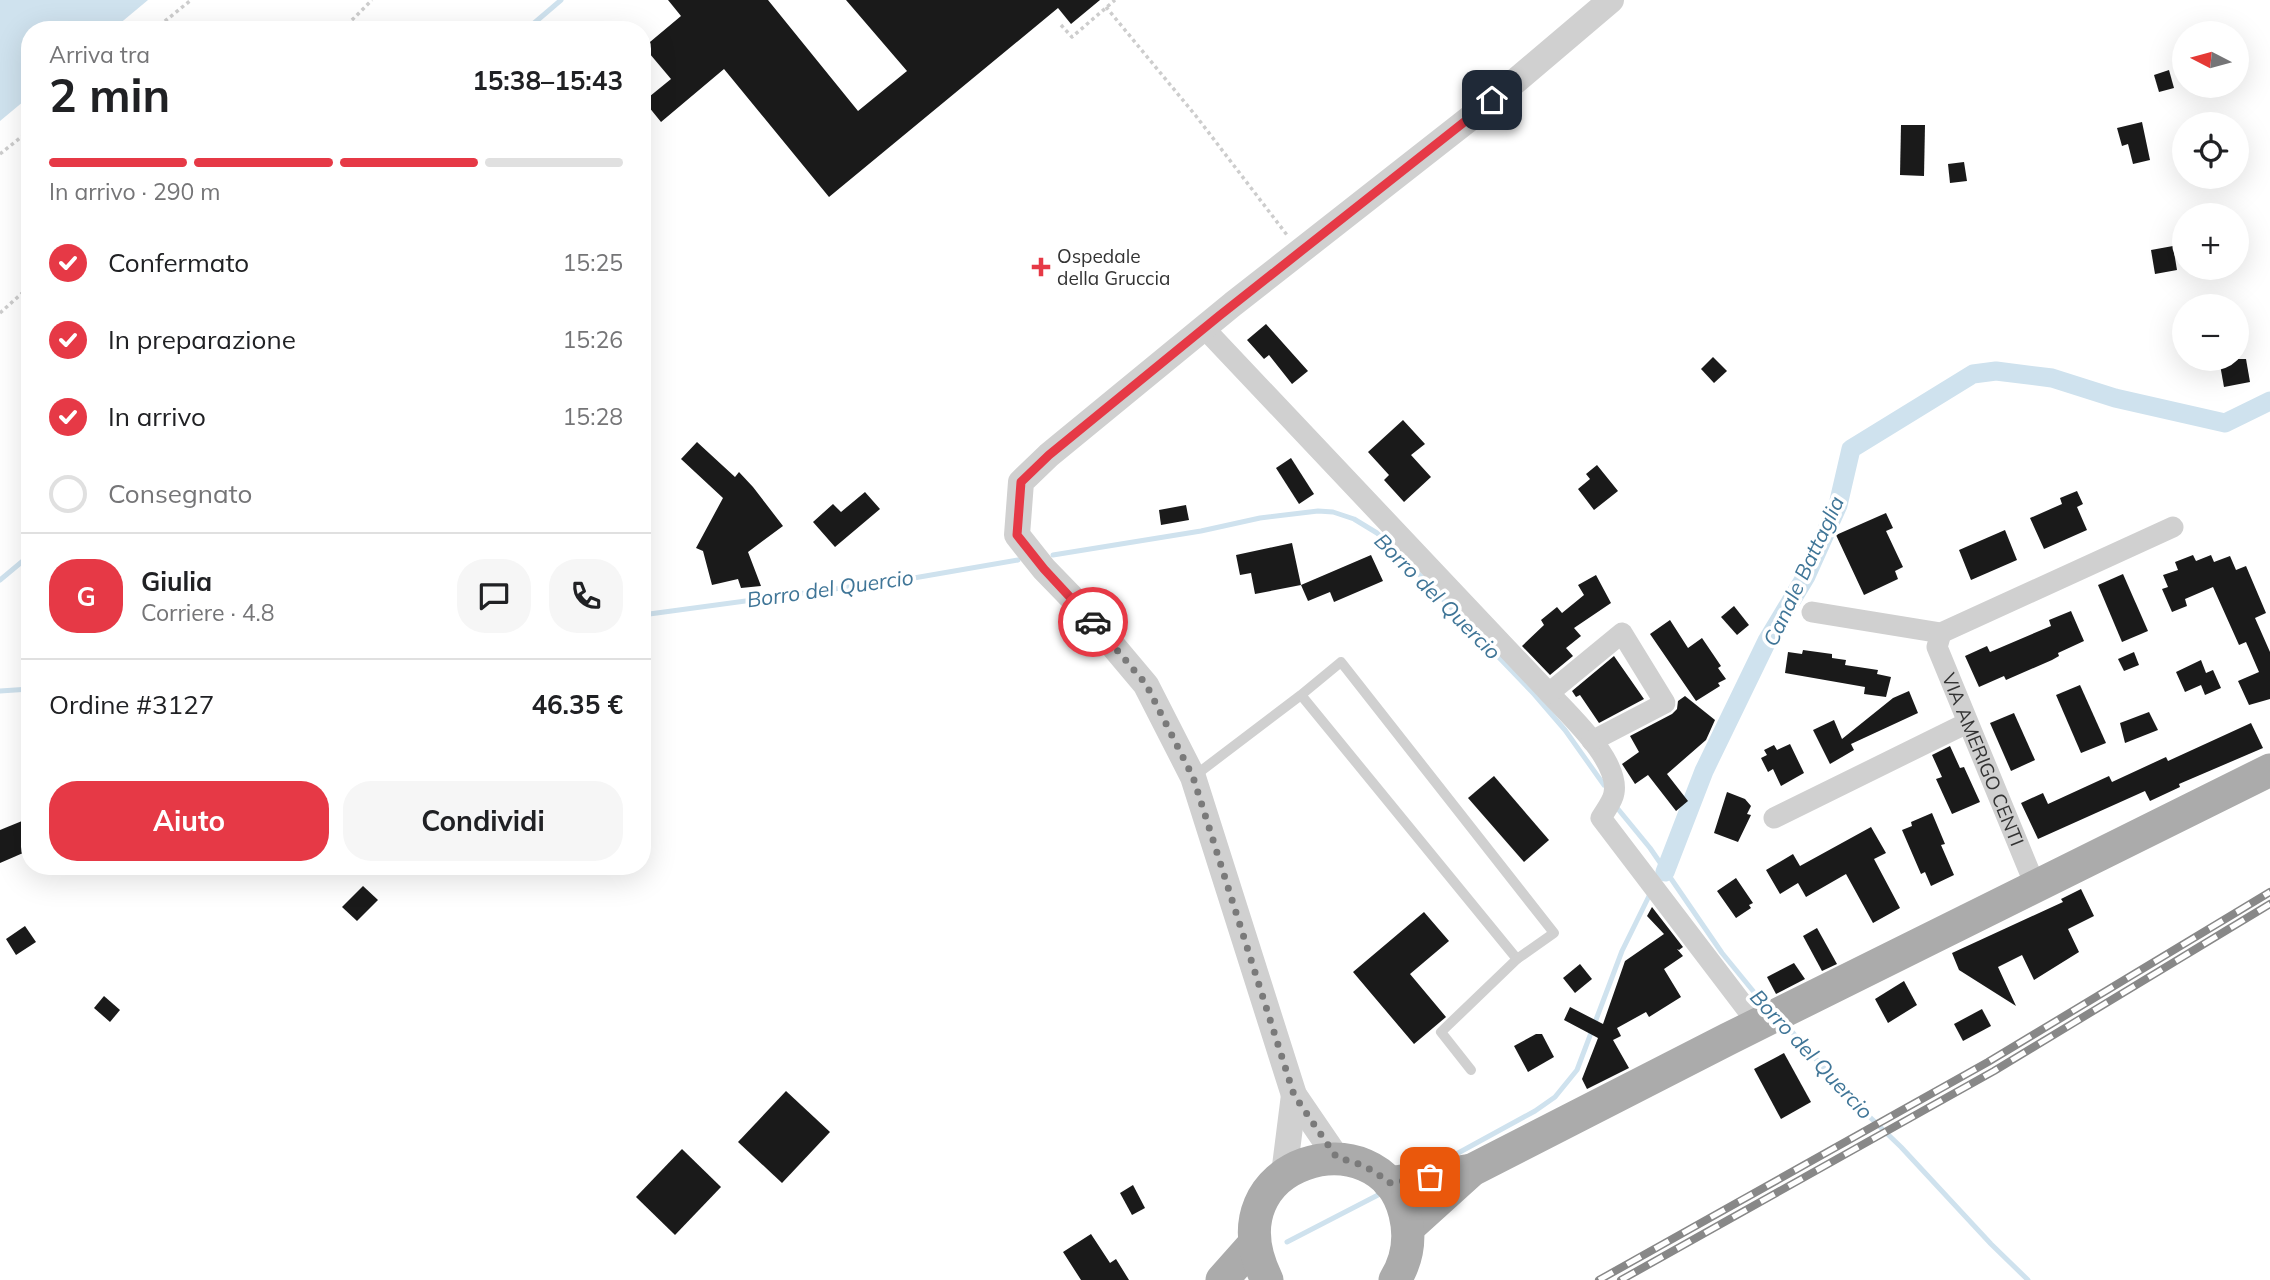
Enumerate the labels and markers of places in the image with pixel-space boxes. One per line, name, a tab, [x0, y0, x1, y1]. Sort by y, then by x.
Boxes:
pin	[1462, 70, 1522, 130]
place label: Ospedale della Gruccia	[1057, 244, 1170, 290]
marker: Ospedale della Gruccia	[1031, 257, 1051, 277]
pin	[1400, 1147, 1460, 1207]

